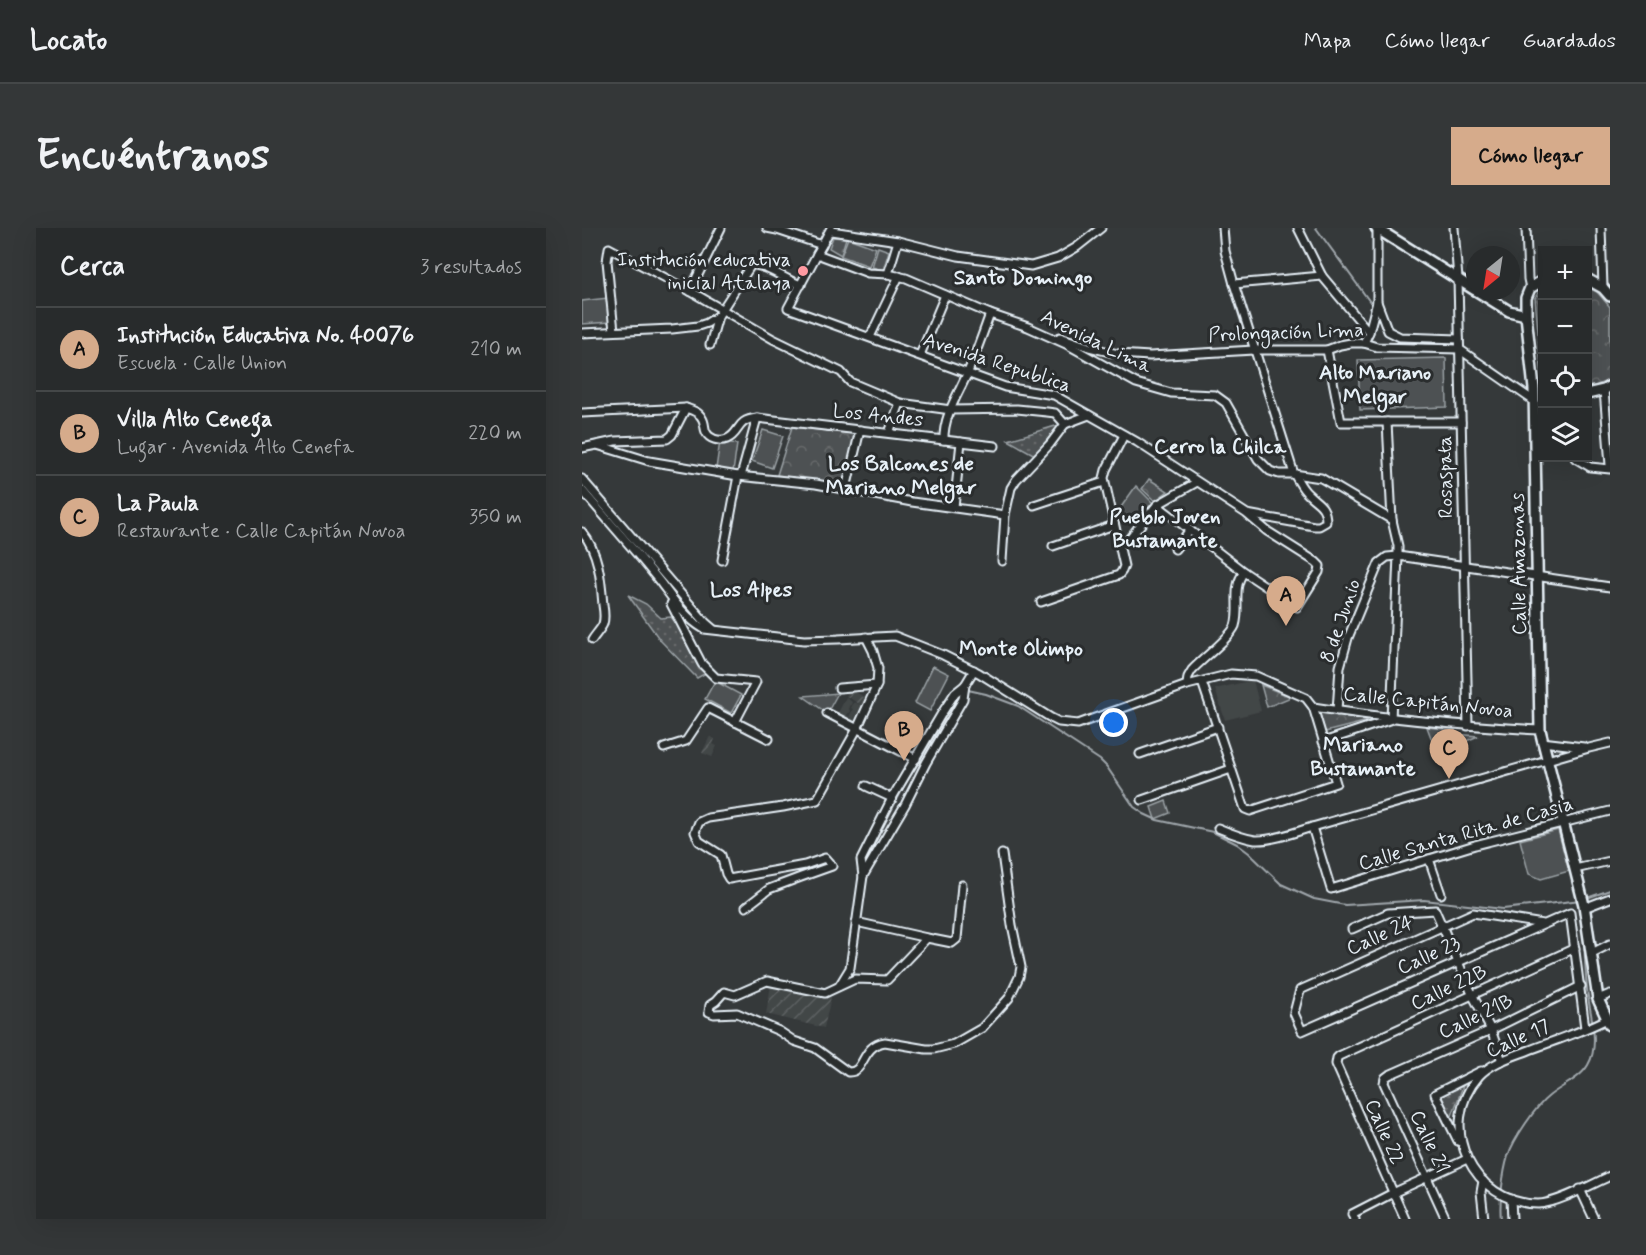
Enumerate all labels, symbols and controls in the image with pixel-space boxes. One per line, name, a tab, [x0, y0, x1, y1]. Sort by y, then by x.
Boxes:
text: Locato	[30, 23, 107, 60]
text: Mapa	[1304, 27, 1352, 55]
text: Cómo llegar	[1385, 27, 1490, 55]
text: Guardados	[1523, 27, 1616, 55]
button: Cómo llegar	[1451, 127, 1610, 185]
text: Encuéntranos	[36, 129, 269, 184]
north arrow	[1466, 246, 1520, 300]
map controls	[1538, 246, 1592, 462]
button: +	[1538, 246, 1592, 300]
place label: Institución educativa inicial Atalaya	[617, 247, 791, 297]
text: Cerca	[60, 250, 125, 284]
text: 3 resultados	[420, 254, 522, 281]
marker: Institución educativa inicial Atalaya	[796, 264, 810, 278]
district label: Santo Domingo	[954, 264, 1093, 292]
button: −	[1538, 300, 1592, 354]
street label: Avenida Lima	[1036, 303, 1157, 381]
street label: Prolongación Lima	[1208, 317, 1364, 350]
text: Institución Educativa No. 40076	[117, 322, 414, 350]
street label: Avenida Republica	[919, 326, 1075, 400]
text: A	[73, 336, 86, 363]
text: 210 m	[470, 336, 522, 363]
text: Escuela · Calle Union	[117, 350, 287, 377]
button: locate	[1538, 354, 1592, 408]
district label: Alto Mariano Melgar	[1319, 359, 1431, 413]
street label: Los Andes	[831, 398, 925, 434]
text: Villa Alto Cenega	[117, 406, 272, 434]
button: layers	[1538, 408, 1592, 462]
text: B	[73, 420, 86, 447]
text: 220 m	[468, 420, 522, 447]
district label: Cerro la Chilca	[1154, 433, 1287, 461]
text: Lugar · Avenida Alto Cenefa	[117, 434, 354, 461]
street label: Rosaspata	[1432, 435, 1460, 519]
district label: Los Balcones de Mariano Melgar	[825, 450, 977, 504]
text: La Paula	[117, 490, 199, 518]
street label: Calle Amazonas	[1504, 492, 1534, 635]
district label: Pueblo Joven Bustamante	[1109, 503, 1221, 555]
text: C	[72, 504, 87, 531]
text: 350 m	[469, 504, 522, 531]
text: Restaurante · Calle Capitán Novoa	[117, 518, 406, 545]
street label: 8 de Junio	[1314, 575, 1368, 667]
district label: Los Alpes	[710, 576, 793, 604]
pin: A	[1266, 576, 1306, 626]
district label: Monte Olimpo	[959, 635, 1083, 663]
street label: Calle Capitán Novoa	[1342, 681, 1514, 725]
your location	[1099, 708, 1128, 737]
pin: B	[884, 712, 924, 761]
pin: C	[1430, 730, 1468, 779]
district label: Mariano Bustamante	[1310, 731, 1416, 783]
street label: Calle Santa Rita de Casia	[1355, 790, 1577, 878]
street label: Calle 24	[1342, 909, 1418, 963]
street label: Calle 23	[1393, 930, 1465, 982]
street label: Calle 22B	[1406, 959, 1492, 1017]
street label: Calle 21B	[1434, 988, 1518, 1046]
street label: Calle 17	[1482, 1013, 1554, 1065]
street label: Calle 22	[1358, 1095, 1410, 1169]
street label: Calle 21	[1403, 1106, 1455, 1178]

